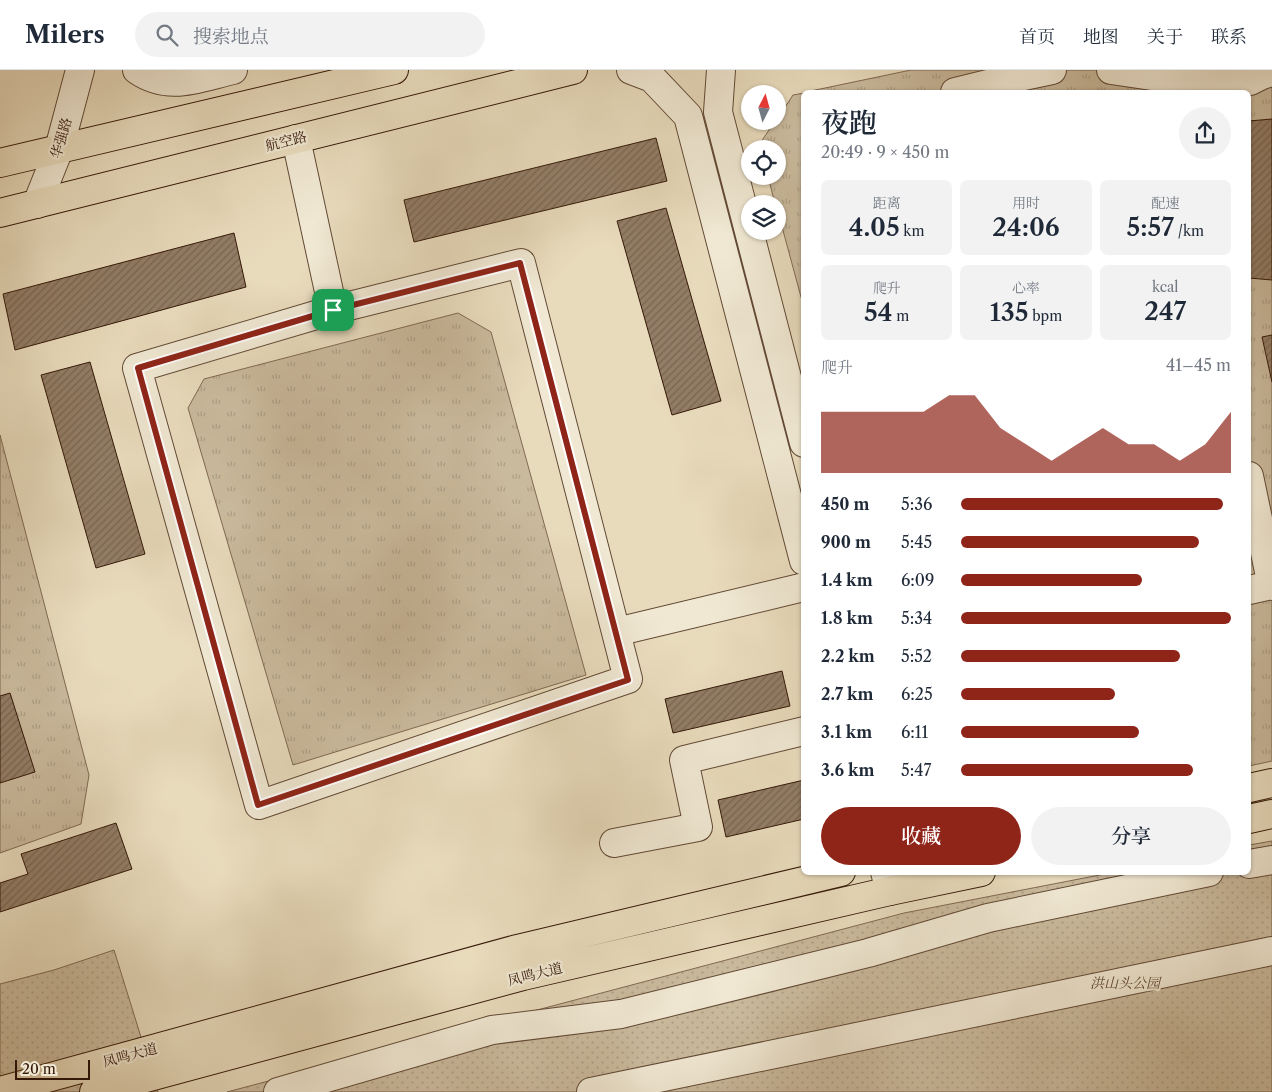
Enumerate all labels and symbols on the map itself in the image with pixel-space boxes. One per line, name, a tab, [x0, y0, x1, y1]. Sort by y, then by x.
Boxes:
north arrow	[741, 85, 786, 130]
street label: 华强路	[46, 115, 76, 161]
street label: 航空路	[263, 127, 309, 155]
pin	[312, 289, 354, 331]
street label: 凤鸣大道	[506, 958, 564, 990]
park label: 洪山头公园	[1090, 974, 1162, 992]
street label: 凤鸣大道	[101, 1039, 159, 1071]
scale bar	[15, 1057, 90, 1080]

